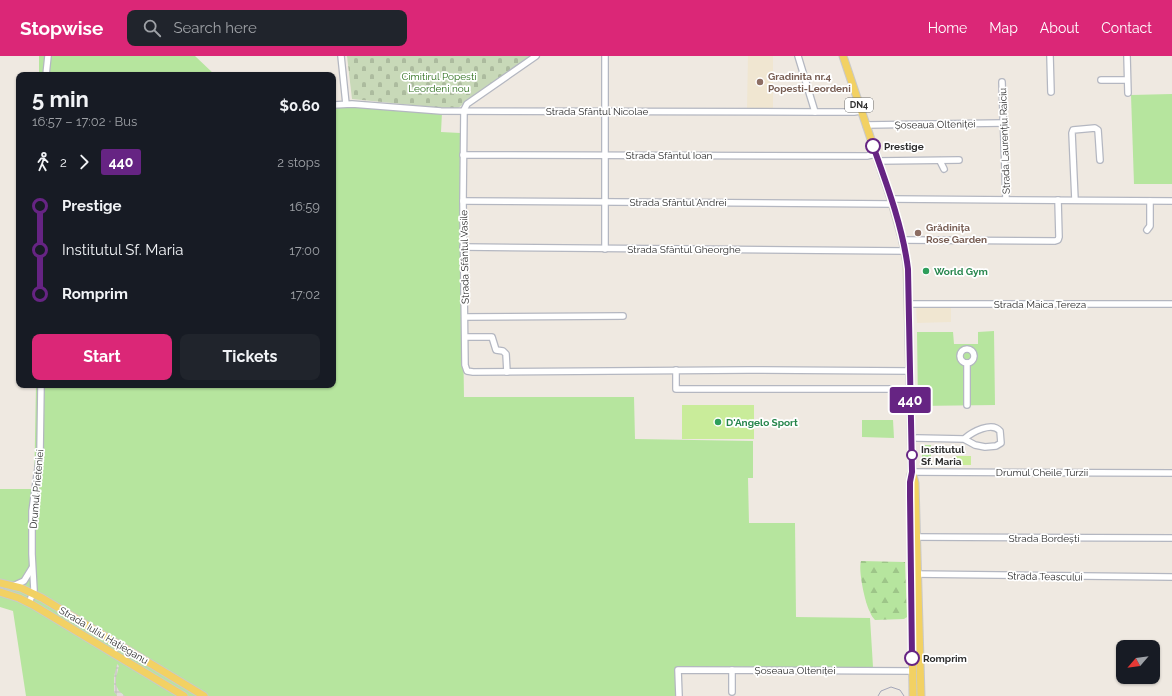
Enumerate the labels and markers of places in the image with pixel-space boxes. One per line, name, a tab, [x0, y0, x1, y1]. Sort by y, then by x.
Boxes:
place label: Gradinita nr.4 Popesti-Leordeni	[768, 71, 851, 94]
marker: Gradinita nr.4 Popesti-Leordeni	[755, 77, 765, 87]
marker: Prestige	[865, 138, 881, 154]
place label: Prestige	[884, 141, 924, 152]
place label: Grădinița Rose Garden	[926, 222, 987, 245]
marker: Grădinița Rose Garden	[913, 228, 923, 238]
marker: World Gym	[921, 266, 931, 276]
place label: World Gym	[934, 266, 988, 277]
marker: D'Angelo Sport	[713, 417, 723, 427]
place label: D'Angelo Sport	[726, 417, 798, 428]
place label: Institutul Sf. Maria	[921, 444, 965, 467]
marker: Institutul Sf. Maria	[906, 449, 918, 461]
marker: Romprim	[904, 650, 920, 666]
place label: Romprim	[923, 653, 967, 664]

